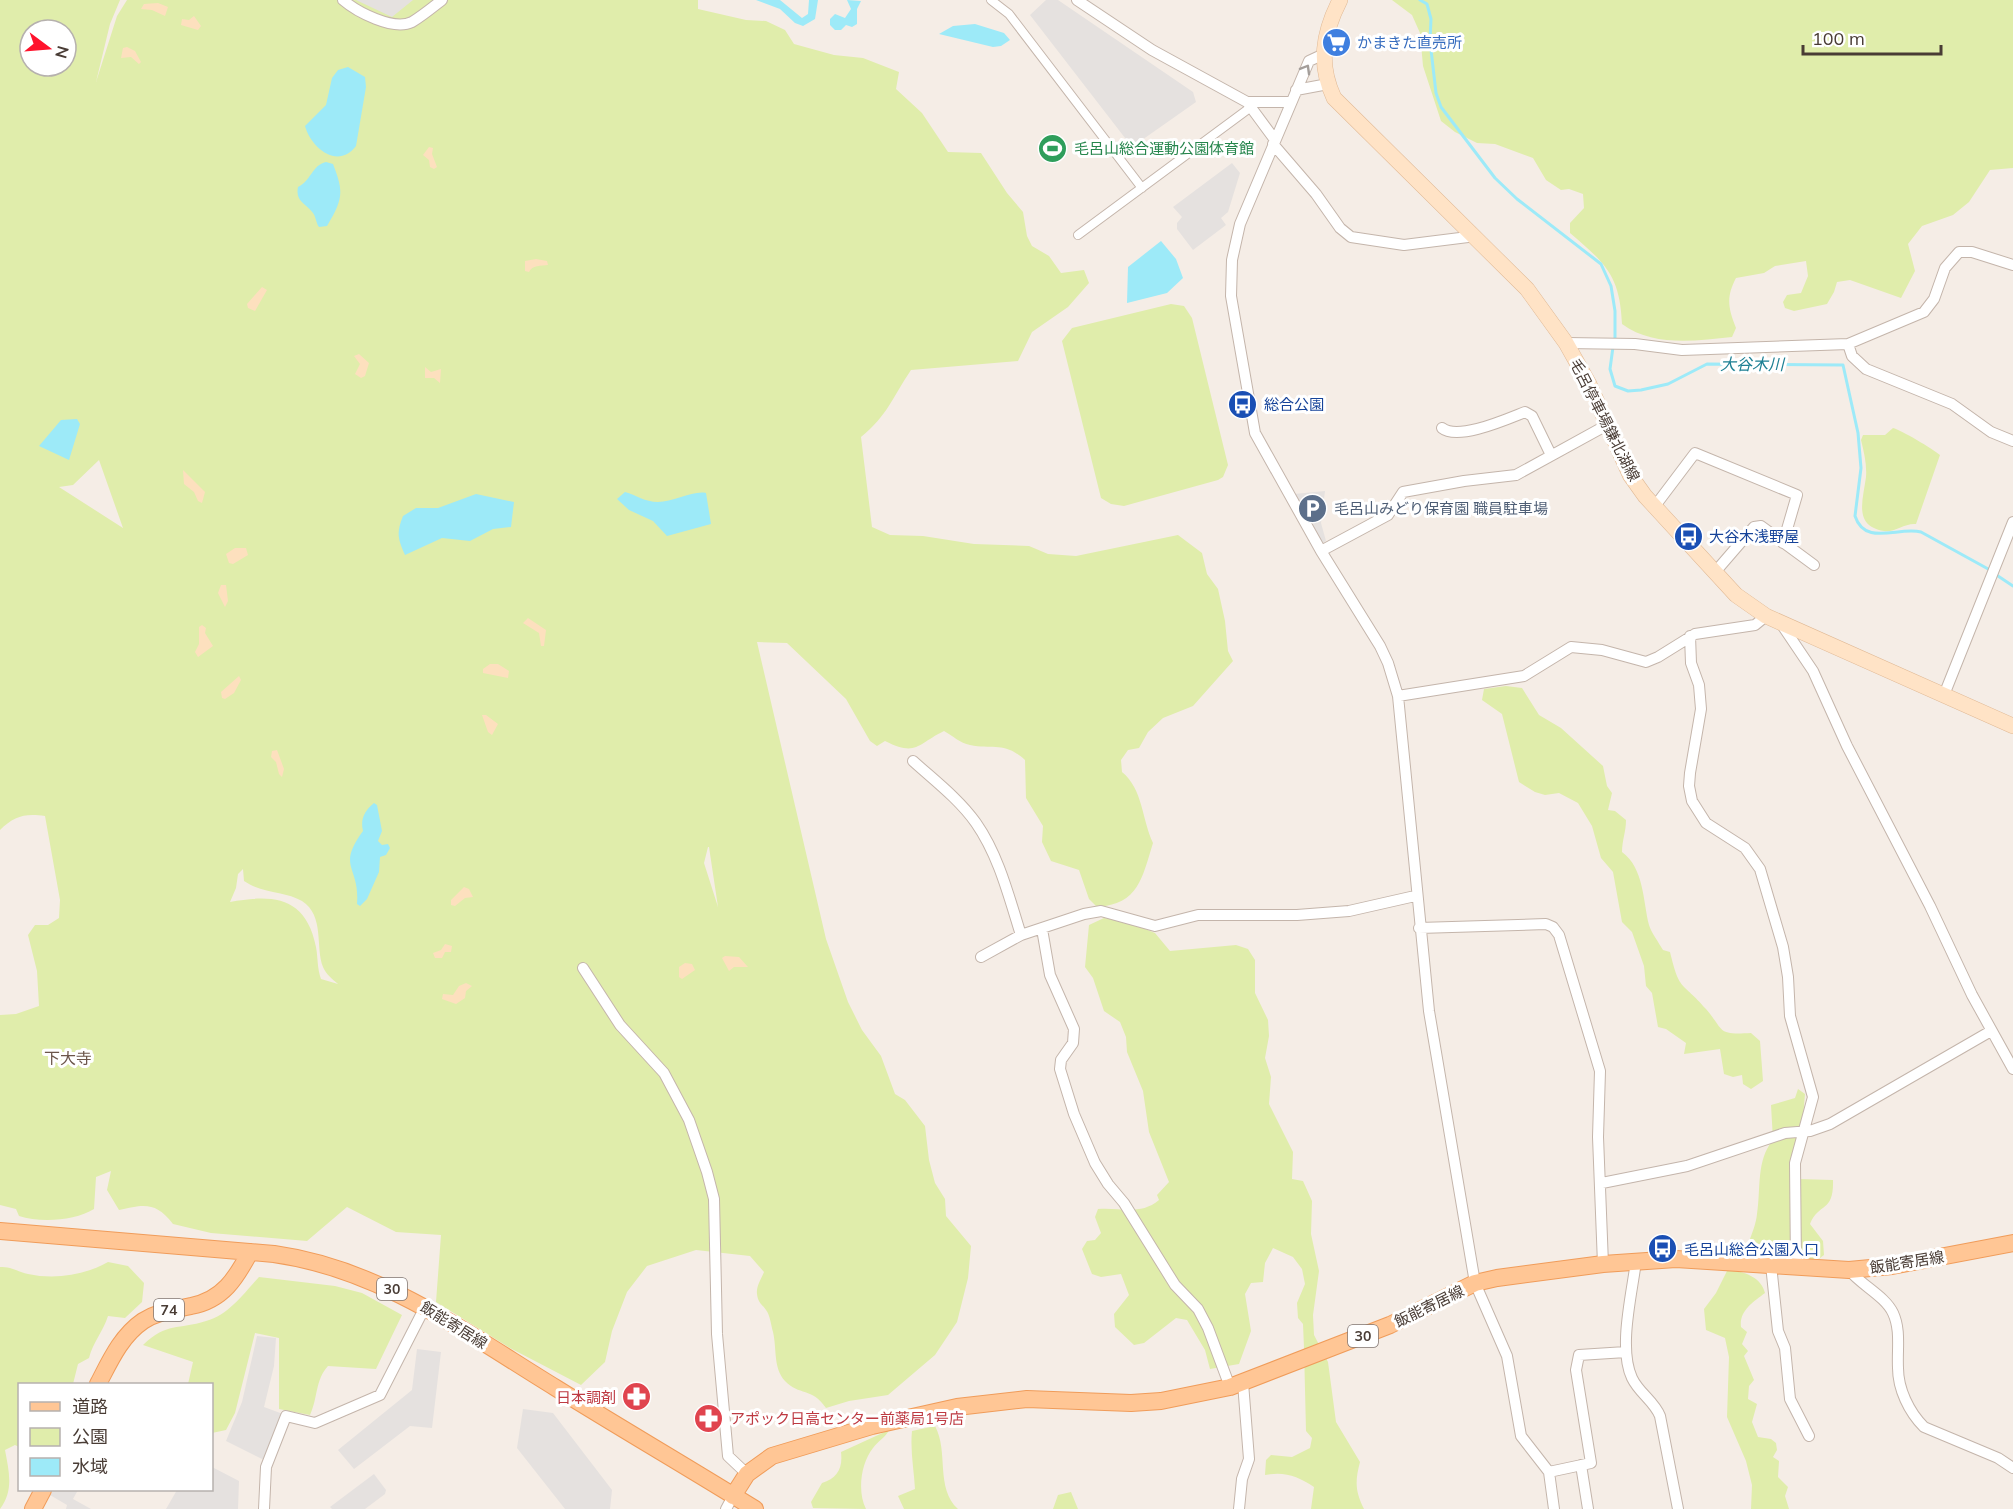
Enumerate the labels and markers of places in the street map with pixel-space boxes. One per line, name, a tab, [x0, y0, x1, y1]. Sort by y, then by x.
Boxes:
supermarket icon: かまきた直売所	[1320, 26, 1352, 58]
place label: かまきた直売所	[1357, 33, 1462, 52]
sports icon: 毛呂山総合運動公園体育館	[1037, 132, 1069, 164]
place label: 毛呂山総合運動公園体育館	[1074, 139, 1254, 158]
bus stop icon: 総合公園	[1227, 388, 1259, 420]
place label: 総合公園	[1264, 395, 1324, 414]
parking icon: 毛呂山みどり保育園 職員駐車場	[1297, 492, 1329, 524]
place label: 毛呂山みどり保育園 職員駐車場	[1334, 499, 1548, 518]
bus stop icon: 大谷木浅野屋	[1672, 520, 1704, 552]
place label: 大谷木浅野屋	[1709, 527, 1799, 546]
bus stop icon: 毛呂山総合公園入口	[1647, 1233, 1679, 1265]
place label: 毛呂山総合公園入口	[1684, 1240, 1819, 1259]
pharmacy icon: 日本調剤	[621, 1381, 653, 1413]
place label: 日本調剤	[556, 1388, 616, 1407]
pharmacy icon: アポック日高センター前薬局1号店	[693, 1402, 725, 1434]
place label: アポック日高センター前薬局1号店	[730, 1409, 964, 1428]

